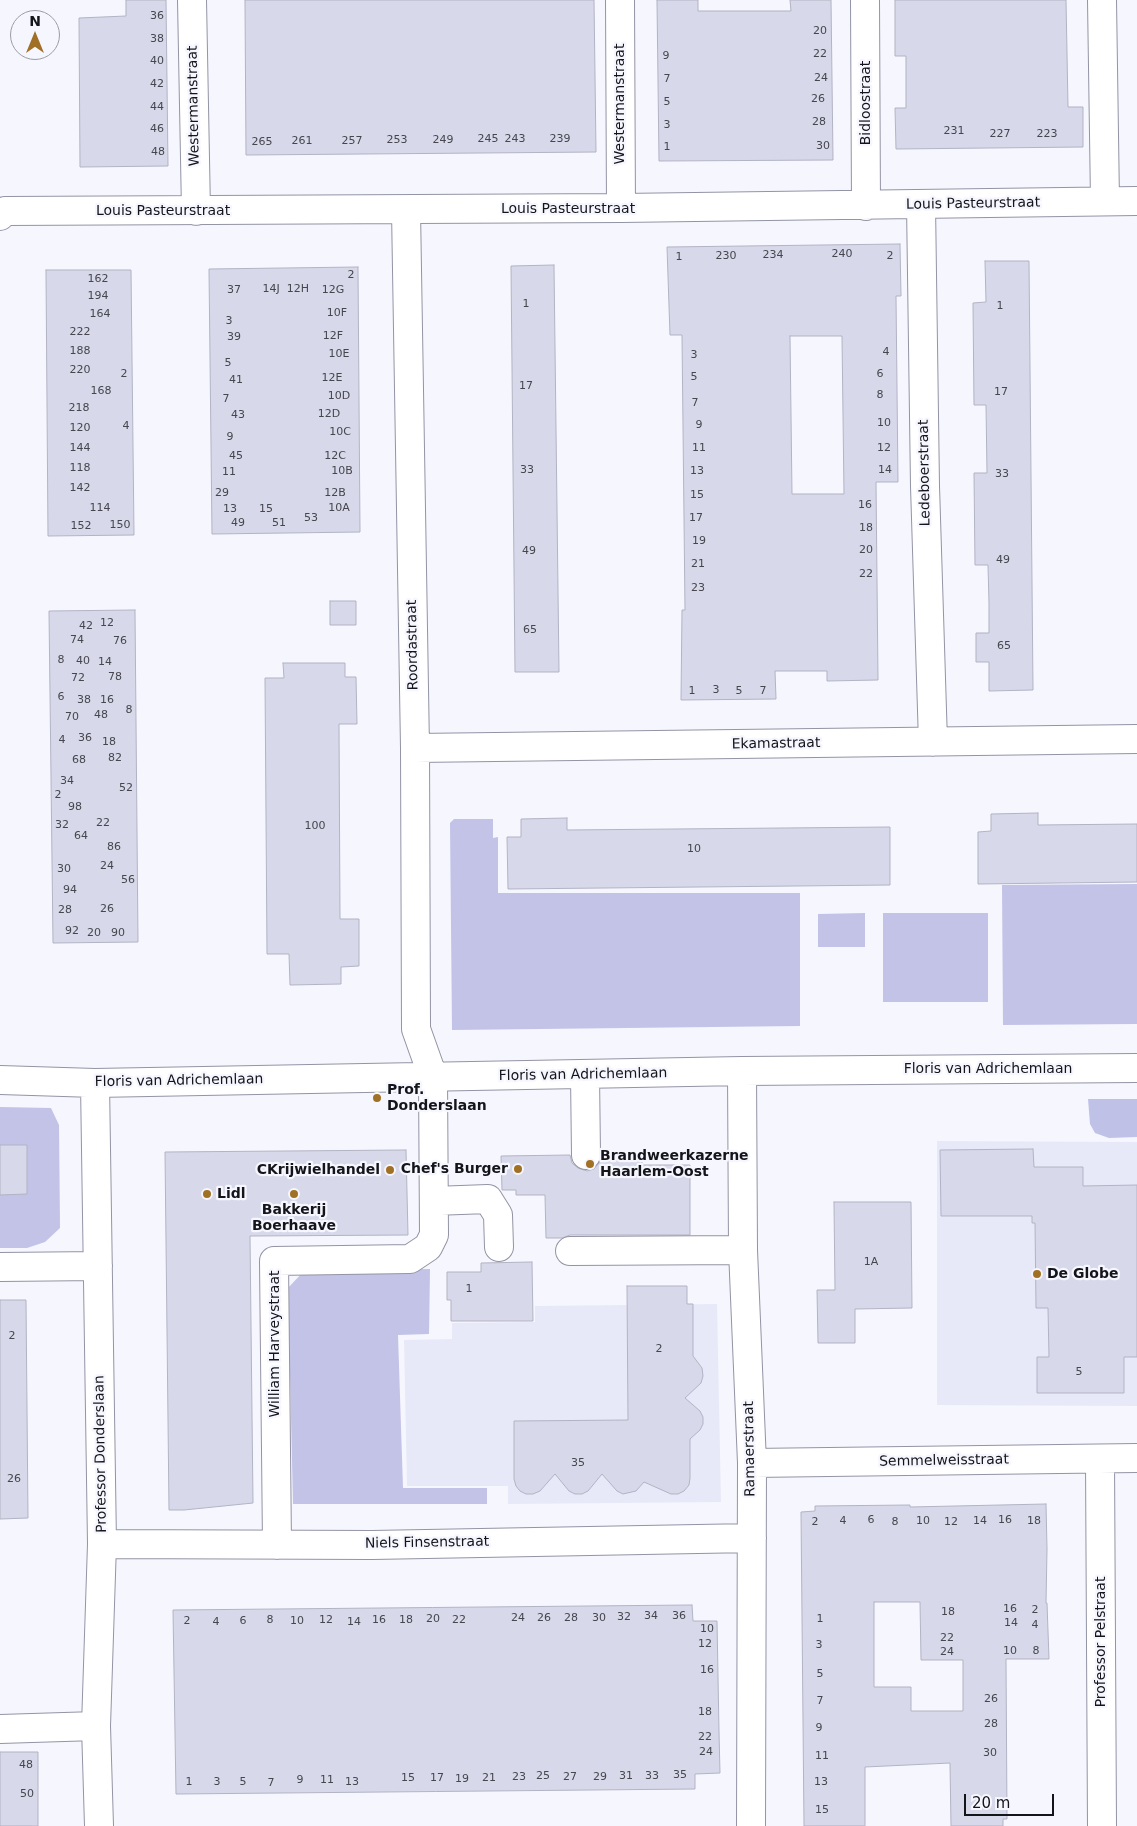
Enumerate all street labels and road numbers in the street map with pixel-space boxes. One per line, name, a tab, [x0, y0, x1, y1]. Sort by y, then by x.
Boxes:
street label: Westermanstraat	[612, 44, 628, 164]
street label: Westermanstraat	[185, 45, 203, 167]
street label: Bidloostraat	[858, 61, 874, 145]
street label: Louis Pasteurstraat	[906, 194, 1040, 214]
street label: Louis Pasteurstraat	[501, 201, 635, 217]
street label: Louis Pasteurstraat	[96, 203, 230, 219]
street label: Ledeboerstraat	[916, 420, 934, 526]
street label: Roordastraat	[404, 600, 422, 690]
street label: Ekamastraat	[732, 735, 820, 753]
street label: Floris van Adrichemlaan	[904, 1061, 1072, 1077]
street label: Floris van Adrichemlaan	[499, 1065, 667, 1085]
street label: Floris van Adrichemlaan	[95, 1071, 263, 1091]
street label: William Harveystraat	[267, 1271, 283, 1417]
street label: Professor Donderslaan	[91, 1375, 111, 1533]
street label: Ramaerstraat	[741, 1401, 759, 1497]
street label: Semmelweisstraat	[879, 1451, 1009, 1471]
street label: Niels Finsenstraat	[365, 1534, 489, 1552]
street label: Professor Pelstraat	[1093, 1577, 1109, 1707]

